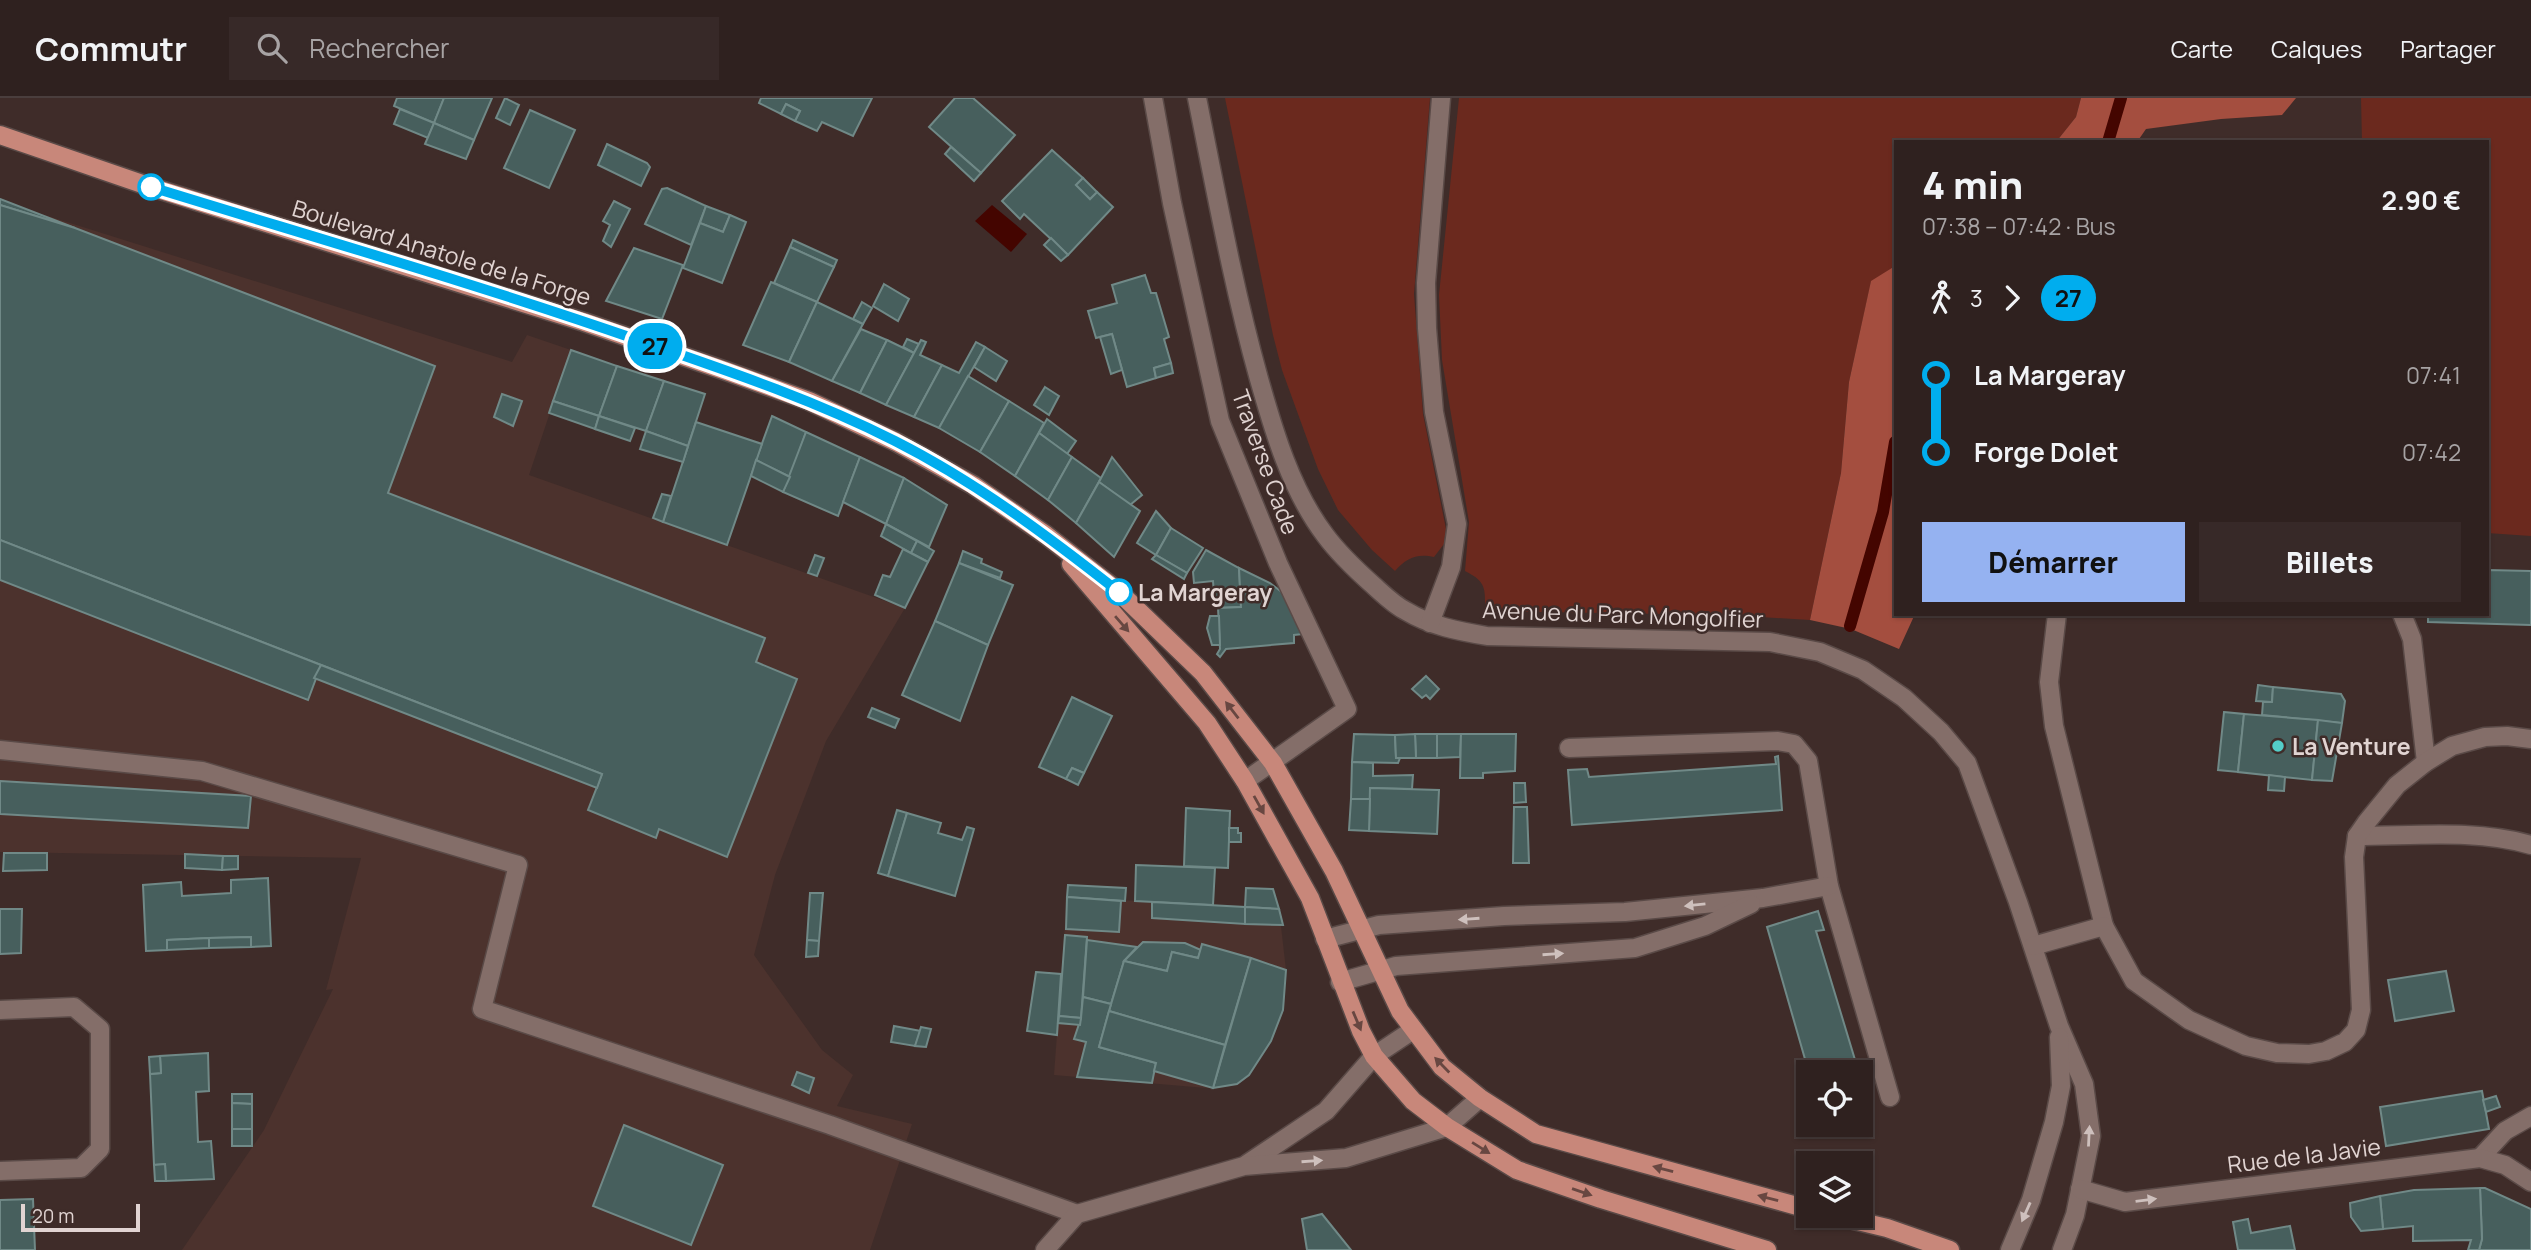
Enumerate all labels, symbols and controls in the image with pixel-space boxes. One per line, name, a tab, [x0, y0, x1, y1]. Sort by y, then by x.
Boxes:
search box	[229, 17, 719, 80]
text: Commutr	[35, 26, 187, 71]
icon: search	[253, 29, 291, 67]
text: Rechercher	[309, 30, 449, 66]
text: Carte	[2171, 32, 2233, 65]
text: Calques	[2271, 32, 2362, 65]
text: Partager	[2400, 32, 2496, 65]
text: 4 min	[1922, 158, 2023, 210]
unlabelled marker	[138, 174, 164, 200]
text: 2.90 €	[2381, 182, 2461, 218]
street label: Boulevard Anatole de la Forge	[289, 191, 595, 313]
text: 07:38 – 07:42 · Bus	[1922, 210, 2116, 242]
icon: walk	[1922, 279, 1960, 317]
icon: forward	[1993, 279, 2031, 317]
text: 27	[2055, 281, 2082, 314]
text: 3	[1970, 282, 1983, 314]
line badge: 27	[624, 323, 686, 369]
text: 27	[641, 329, 669, 362]
text: La Margeray	[1974, 357, 2126, 393]
text: 07:41	[2406, 359, 2461, 391]
street label: Traverse Cade	[1225, 385, 1307, 539]
text: Forge Dolet	[1974, 434, 2119, 470]
text: 07:42	[2402, 436, 2461, 468]
button: Démarrer	[1922, 522, 2185, 602]
button: Billets	[2199, 522, 2461, 602]
place label: La Margeray	[1138, 576, 1272, 608]
marker: La Margeray	[1106, 579, 1132, 605]
street label: Avenue du Parc Mongolfier	[1482, 593, 1764, 635]
one-way arrow	[1114, 615, 1129, 632]
one-way arrow	[1224, 702, 1239, 720]
place label: La Venture	[2292, 730, 2411, 762]
marker: La Venture	[2270, 738, 2286, 754]
one-way arrow	[1253, 795, 1265, 815]
one-way arrow	[1684, 899, 1706, 910]
one-way arrow	[1457, 914, 1479, 925]
one-way arrow	[1542, 948, 1564, 959]
one-way arrow	[1351, 1011, 1362, 1032]
one-way arrow	[1434, 1057, 1450, 1074]
map controls	[1796, 1060, 1873, 1228]
button: locate	[1796, 1060, 1873, 1137]
one-way arrow	[2084, 1125, 2095, 1147]
street label: Rue de la Javie	[2226, 1130, 2382, 1180]
one-way arrow	[1471, 1141, 1490, 1154]
button: layers	[1796, 1151, 1873, 1228]
one-way arrow	[1301, 1155, 1323, 1166]
one-way arrow	[1652, 1163, 1673, 1173]
one-way arrow	[1571, 1187, 1592, 1198]
one-way arrow	[1757, 1192, 1778, 1202]
one-way arrow	[2135, 1194, 2157, 1205]
scale bar	[21, 1201, 140, 1233]
one-way arrow	[2021, 1202, 2032, 1223]
text: 20 m	[32, 1203, 74, 1229]

